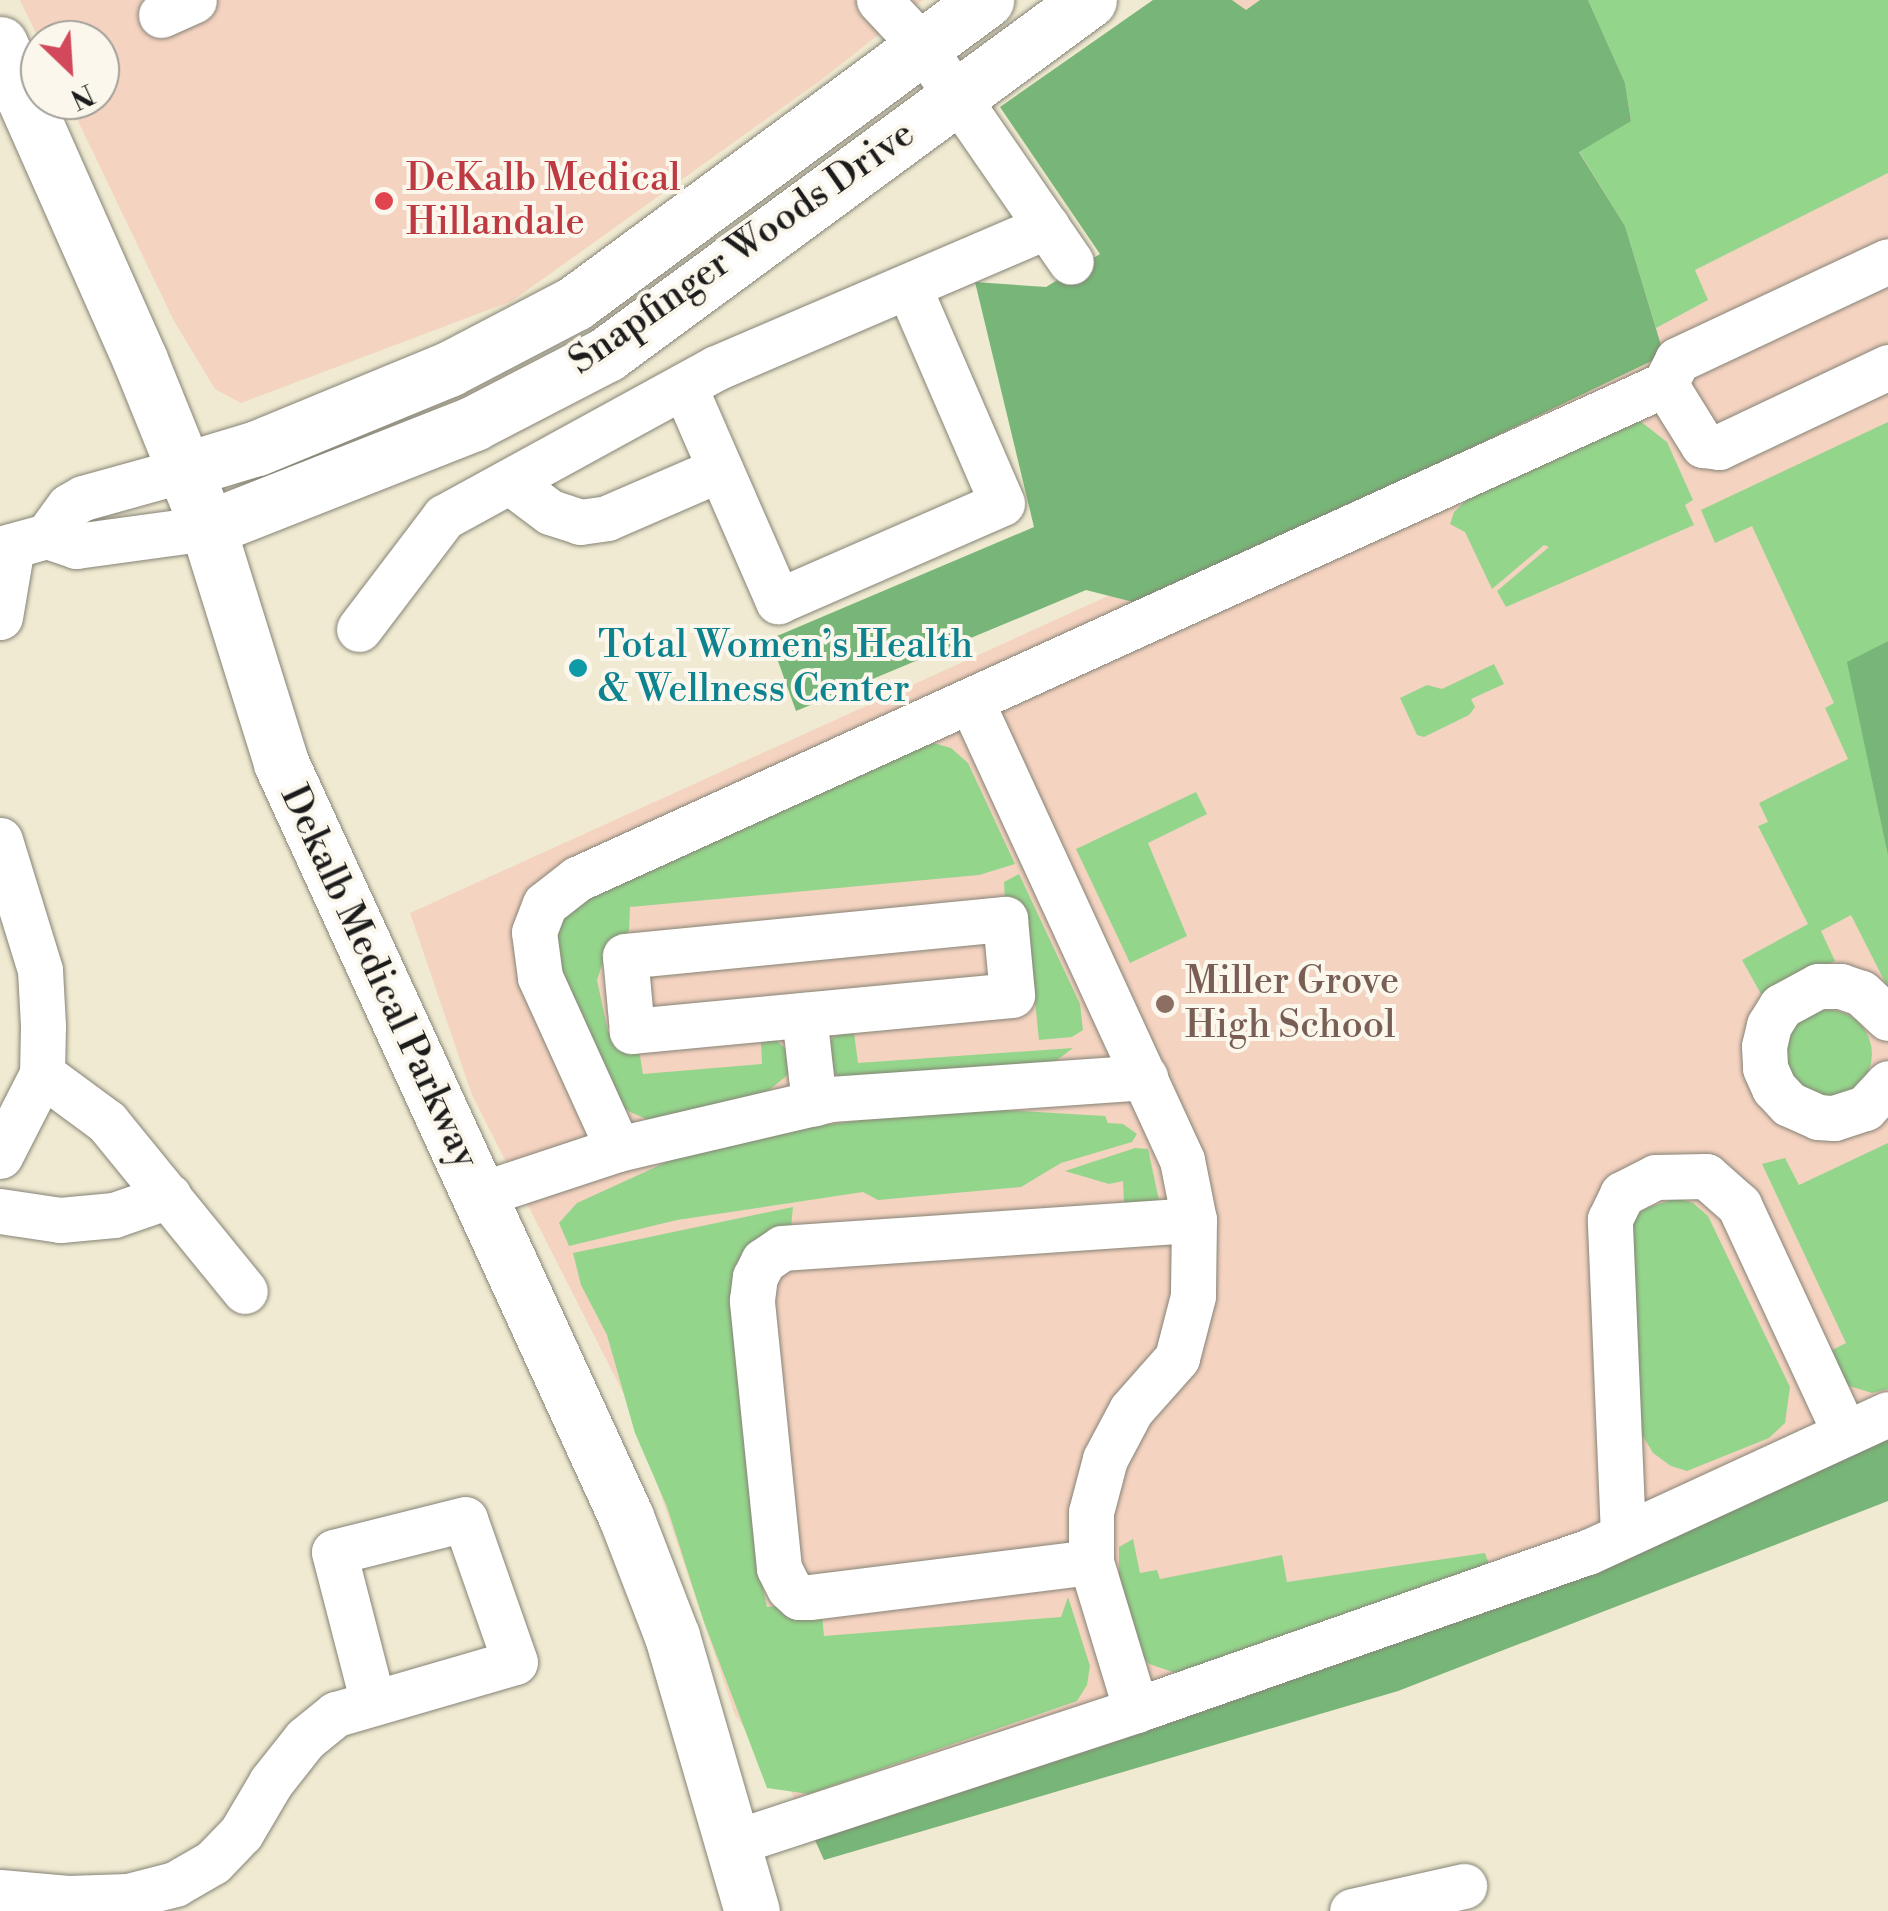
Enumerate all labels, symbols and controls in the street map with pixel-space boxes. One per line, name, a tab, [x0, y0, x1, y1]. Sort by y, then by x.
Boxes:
north arrow	[20, 20, 120, 120]
text: N	[65, 75, 99, 116]
street label: Snapfinger Woods Drive	[561, 111, 923, 385]
place label: DeKalb Medical Hillandale	[406, 156, 680, 245]
marker: DeKalb Medical Hillandale	[371, 188, 397, 214]
place label: Total Women’s Health & Wellness Center	[598, 623, 973, 712]
marker: Total Women’s Health & Wellness Center	[567, 657, 589, 679]
street label: Dekalb Medical Parkway	[270, 778, 488, 1176]
place label: Miller Grove High School	[1185, 959, 1399, 1048]
marker: Miller Grove High School	[1154, 993, 1176, 1015]

